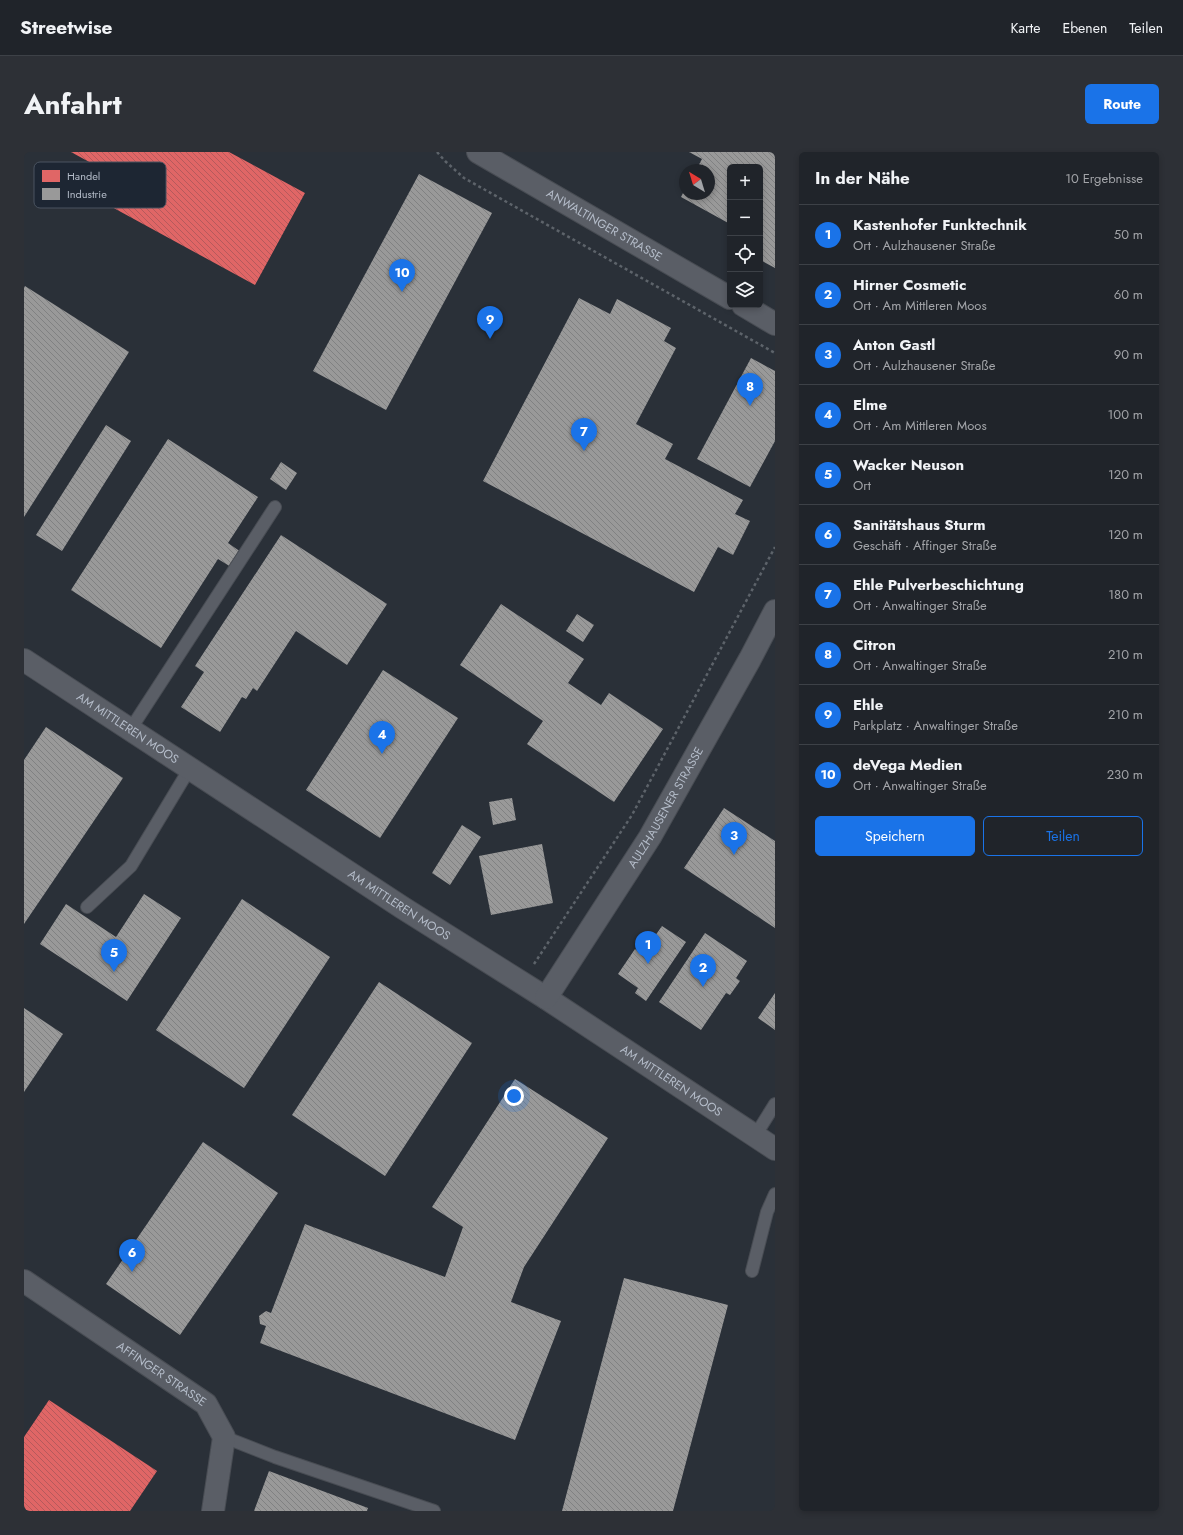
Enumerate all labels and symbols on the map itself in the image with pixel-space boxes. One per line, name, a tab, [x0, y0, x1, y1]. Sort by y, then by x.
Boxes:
legend	[34, 162, 166, 208]
north arrow	[679, 164, 715, 200]
text: Handel	[67, 168, 100, 184]
street label: ANWALTINGER STRASSE	[543, 185, 666, 266]
text: Industrie	[67, 186, 107, 202]
pin: 10	[389, 259, 415, 292]
pin: 9	[477, 306, 503, 339]
pin: 8	[737, 373, 763, 406]
pin: 7	[571, 418, 597, 451]
street label: AM MITTLEREN MOOS	[73, 688, 183, 768]
pin: 4	[369, 721, 395, 754]
street label: AULZHAUSENER STRASSE	[623, 744, 708, 872]
pin: 3	[721, 822, 747, 855]
street label: AM MITTLEREN MOOS	[344, 865, 454, 945]
pin: 1	[635, 931, 661, 964]
pin: 5	[101, 939, 127, 972]
pin: 2	[690, 954, 716, 987]
street label: AM MITTLEREN MOOS	[617, 1040, 726, 1121]
your location	[504, 1086, 524, 1106]
pin: 6	[119, 1239, 145, 1272]
street label: AFFINGER STRASSE	[113, 1337, 210, 1411]

